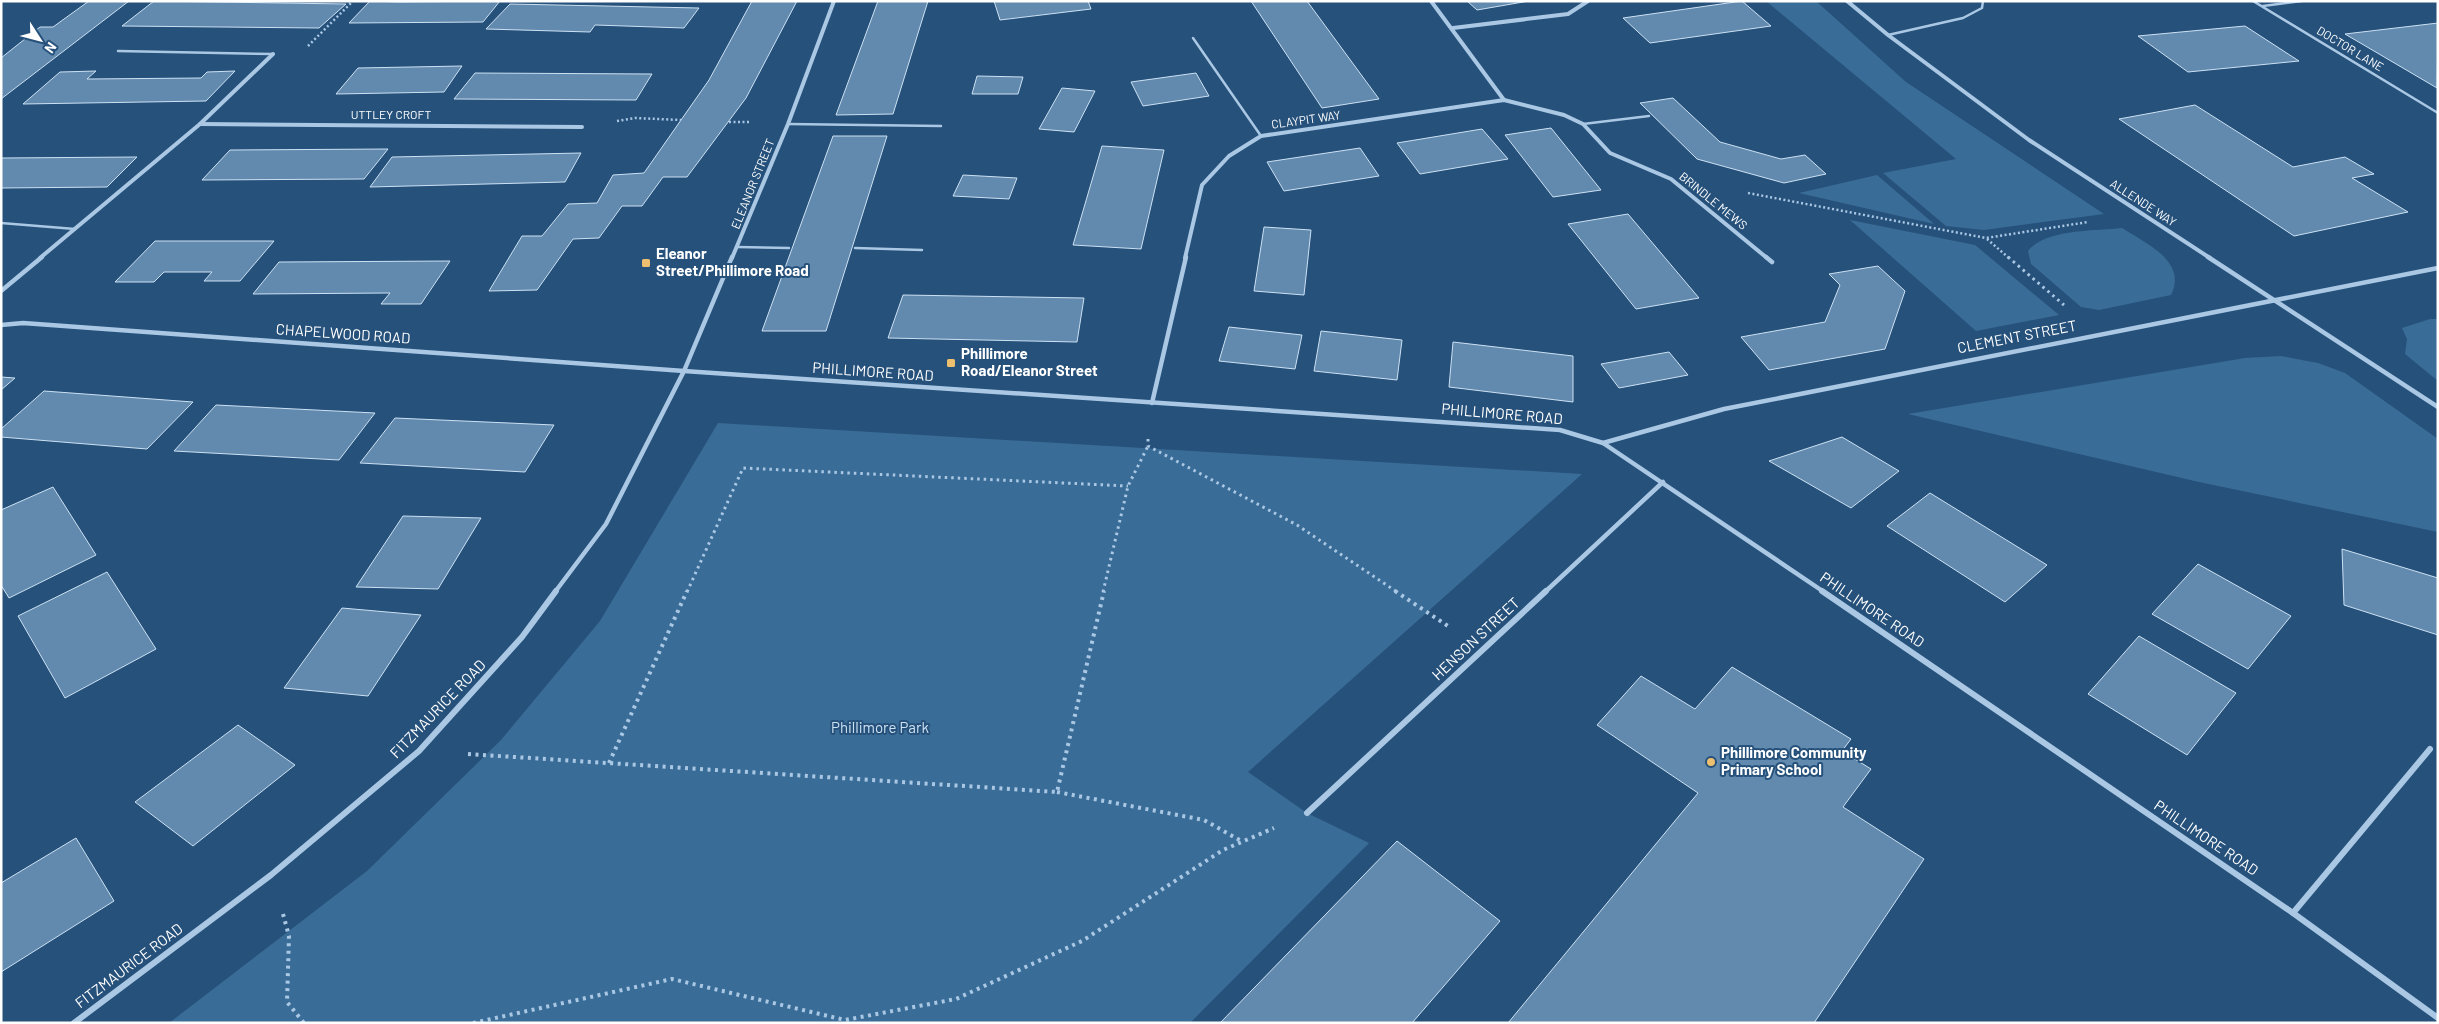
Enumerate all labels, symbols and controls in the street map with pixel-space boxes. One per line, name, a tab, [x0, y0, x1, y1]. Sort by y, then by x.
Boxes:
north arrow	[15, 15, 65, 65]
street label: DOCTOR LANE	[2315, 23, 2386, 74]
text: N	[41, 39, 61, 57]
street label: UTTLEY CROFT	[351, 107, 431, 121]
street label: CLAYPIT WAY	[1270, 107, 1342, 131]
street label: ELEANOR STREET	[728, 136, 777, 231]
street label: BRINDLE MEWS	[1677, 169, 1750, 232]
street label: ALLENDE WAY	[2108, 176, 2179, 229]
place label: Eleanor Street/Phillimore Road	[656, 244, 809, 279]
marker: Eleanor Street/Phillimore Road	[640, 257, 652, 269]
street label: CLEMENT STREET	[1956, 316, 2078, 356]
street label: CHAPELWOOD ROAD	[275, 319, 411, 347]
place label: Phillimore Road/Eleanor Street	[961, 344, 1098, 379]
marker: Phillimore Road/Eleanor Street	[945, 357, 957, 369]
street label: PHILLIMORE ROAD	[812, 358, 934, 384]
street label: PHILLIMORE ROAD	[1441, 399, 1563, 427]
street label: PHILLIMORE ROAD	[1817, 568, 1928, 651]
street label: HENSON STREET	[1428, 593, 1523, 683]
street label: FITZMAURICE ROAD	[386, 655, 489, 761]
park label: Phillimore Park	[831, 718, 929, 736]
place label: Phillimore Community Primary School	[1721, 743, 1867, 778]
marker: Phillimore Community Primary School	[1705, 756, 1717, 768]
street label: PHILLIMORE ROAD	[2151, 796, 2262, 879]
street label: FITZMAURICE ROAD	[71, 919, 186, 1011]

